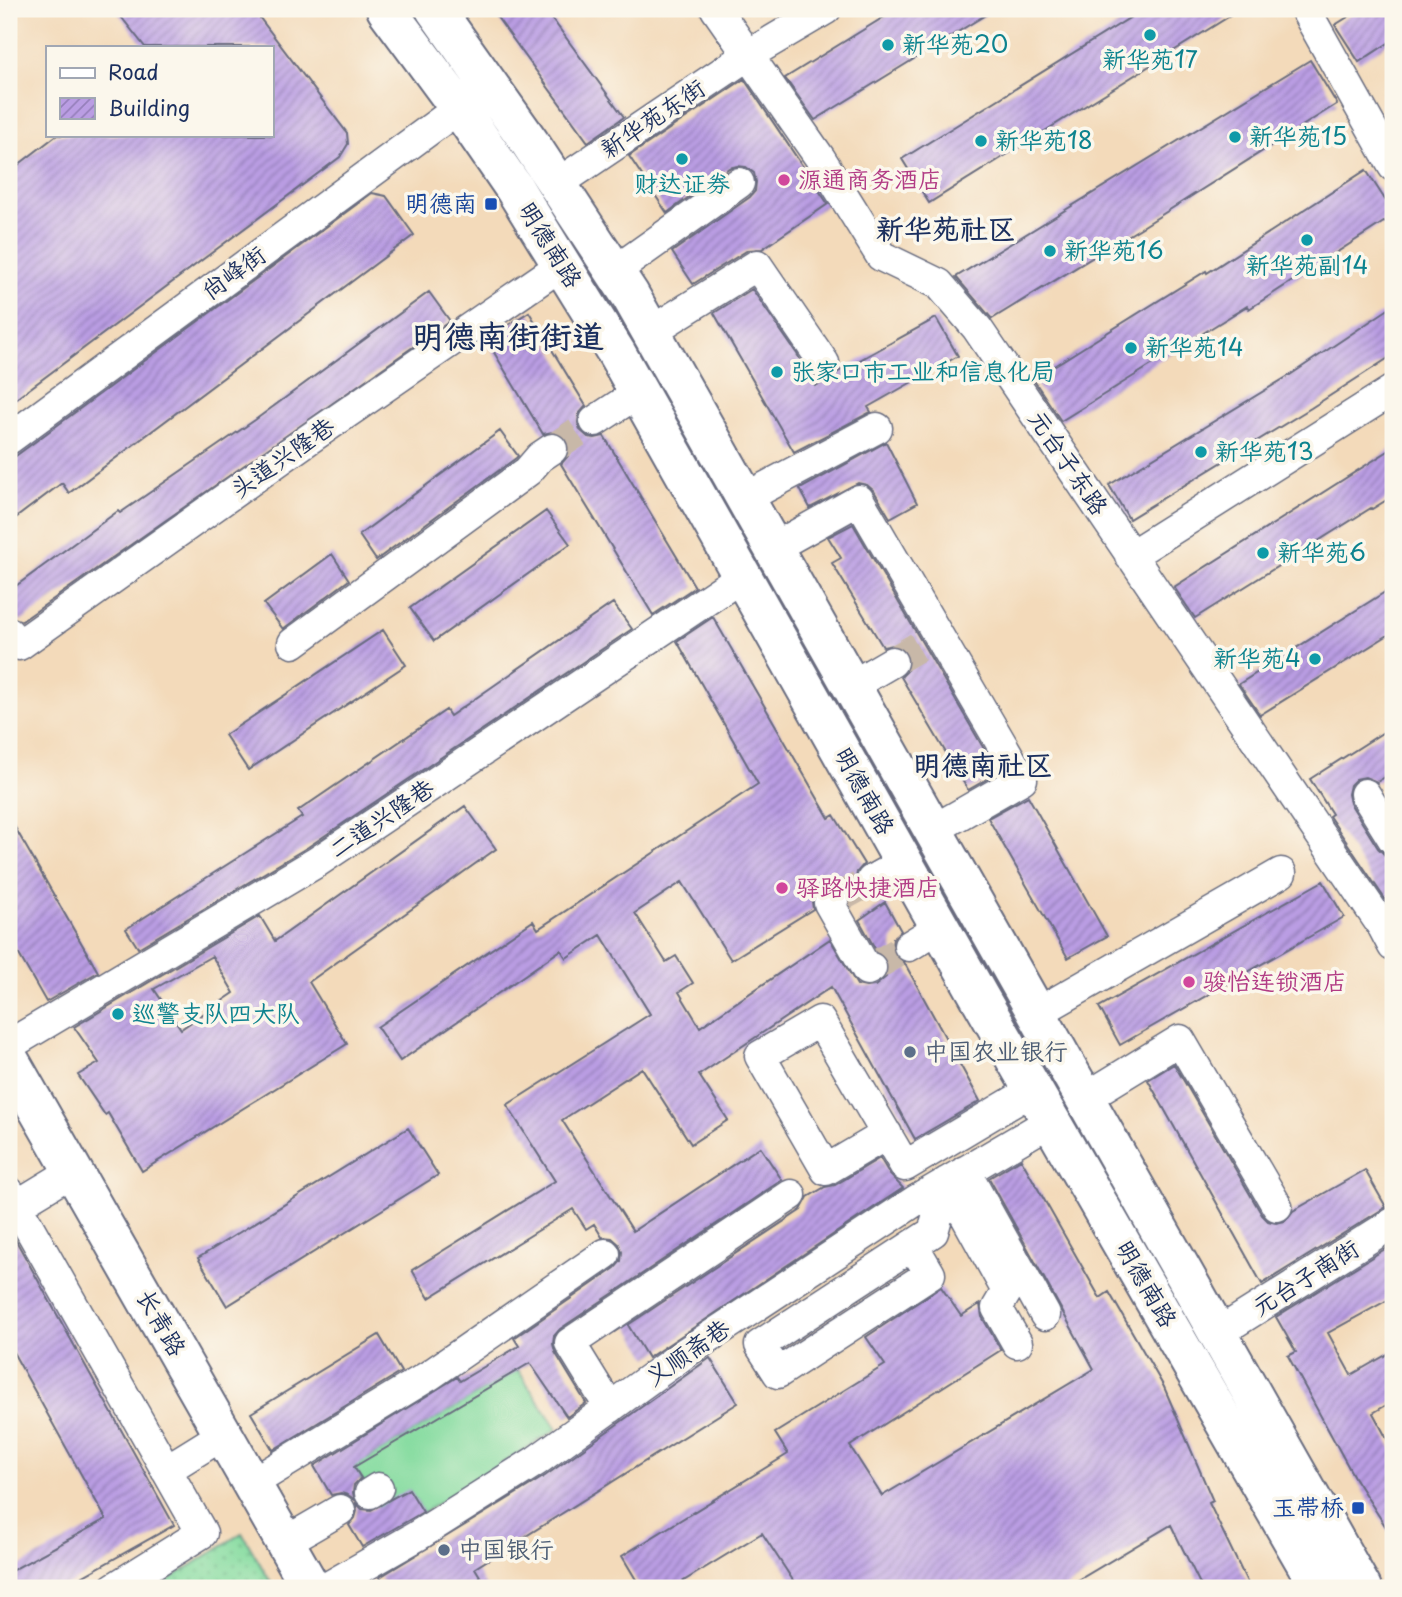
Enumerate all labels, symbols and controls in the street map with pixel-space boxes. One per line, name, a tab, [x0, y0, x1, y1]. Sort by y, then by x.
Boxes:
place label: 新华苑20	[902, 25, 1008, 61]
marker: 新华苑17	[1142, 27, 1158, 43]
marker: 新华苑20	[880, 37, 896, 53]
place label: 新华苑17	[1102, 40, 1198, 76]
legend	[46, 46, 273, 136]
text: Road	[108, 55, 159, 87]
street label: 新华苑东街	[592, 69, 712, 166]
text: Building	[108, 91, 190, 123]
place label: 新华苑15	[1249, 117, 1347, 153]
place label: 新华苑18	[995, 121, 1093, 157]
marker: 新华苑15	[1227, 129, 1243, 145]
marker: 新华苑18	[973, 133, 989, 149]
marker: 财达证券	[674, 151, 690, 167]
place label: 源通商务酒店	[798, 160, 942, 196]
place label: 财达证券	[634, 164, 730, 200]
marker: 源通商务酒店	[776, 172, 792, 188]
place label: 明德南	[405, 184, 477, 220]
street label: 明德南路	[511, 194, 592, 294]
marker: 明德南	[483, 196, 499, 212]
district label: 新华苑社区	[876, 206, 1016, 249]
place label: 新华苑16	[1064, 231, 1164, 267]
marker: 新华苑副14	[1299, 232, 1315, 248]
street label: 尚峰街	[193, 236, 273, 307]
marker: 新华苑16	[1042, 243, 1058, 259]
place label: 新华苑副14	[1246, 246, 1368, 282]
district label: 明德南街街道	[412, 311, 604, 359]
place label: 新华苑14	[1145, 328, 1244, 364]
marker: 新华苑14	[1123, 340, 1139, 356]
place label: 张家口市工业和信息化局	[791, 352, 1055, 388]
marker: 张家口市工业和信息化局	[769, 364, 785, 380]
street label: 元台子东路	[1021, 402, 1118, 522]
street label: 头道兴隆巷	[222, 407, 341, 506]
place label: 新华苑13	[1215, 432, 1314, 468]
marker: 新华苑13	[1193, 444, 1209, 460]
place label: 新华苑6	[1277, 533, 1366, 569]
marker: 新华苑6	[1255, 545, 1271, 561]
place label: 新华苑4	[1213, 639, 1301, 675]
marker: 新华苑4	[1307, 651, 1323, 667]
street label: 明德南路	[827, 739, 905, 841]
district label: 明德南社区	[913, 742, 1053, 785]
street label: 二道兴隆巷	[321, 769, 441, 866]
place label: 驿路快捷酒店	[796, 868, 940, 904]
marker: 驿路快捷酒店	[774, 880, 790, 896]
place label: 骏怡连锁酒店	[1203, 962, 1347, 998]
marker: 骏怡连锁酒店	[1181, 974, 1197, 990]
place label: 巡警支队四大队	[132, 994, 300, 1030]
marker: 巡警支队四大队	[110, 1006, 126, 1022]
place label: 中国农业银行	[924, 1032, 1068, 1068]
marker: 中国农业银行	[902, 1044, 918, 1060]
street label: 元台子南街	[1245, 1229, 1365, 1323]
street label: 明德南路	[1108, 1232, 1187, 1334]
street label: 长青路	[129, 1282, 196, 1362]
street label: 义顺斋巷	[637, 1309, 736, 1394]
place label: 玉带桥	[1272, 1488, 1344, 1524]
marker: 玉带桥	[1350, 1500, 1366, 1516]
place label: 中国银行	[458, 1530, 554, 1566]
marker: 中国银行	[436, 1542, 452, 1558]

